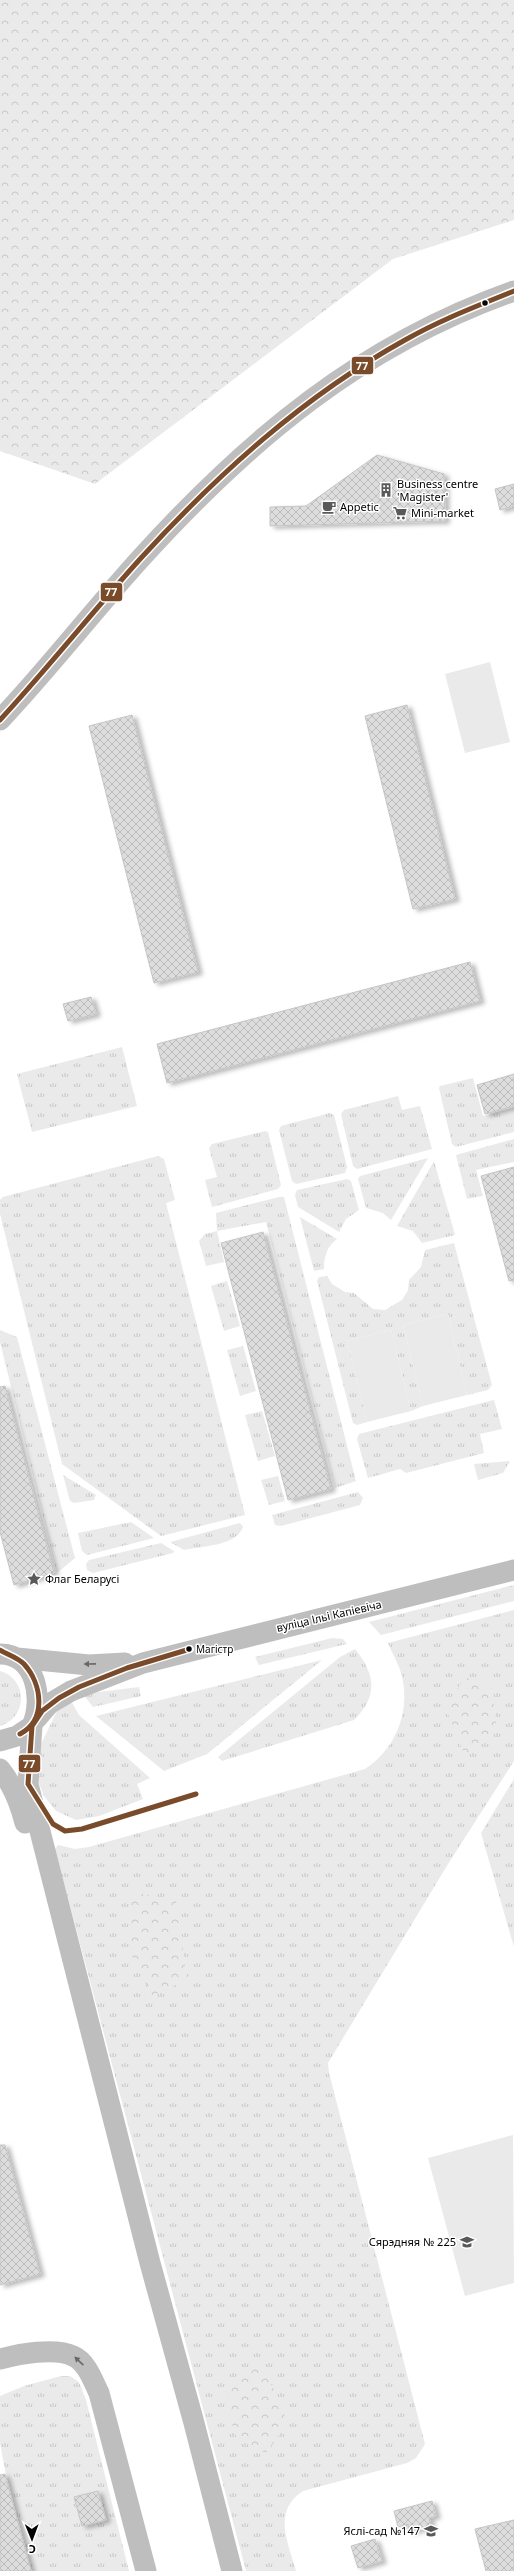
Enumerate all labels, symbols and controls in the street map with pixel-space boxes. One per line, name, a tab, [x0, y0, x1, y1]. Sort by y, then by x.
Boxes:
unlabelled marker	[480, 298, 490, 308]
line badge: 77	[351, 356, 374, 375]
text: 77	[356, 358, 368, 373]
place label: Business centre 'Magister'	[397, 476, 478, 504]
building icon: Business centre 'Magister'	[378, 482, 394, 498]
cafe icon: Appetic	[321, 499, 337, 515]
place label: Appetic	[340, 499, 379, 514]
supermarket icon: Mini-market	[392, 505, 408, 521]
place label: Mini-market	[411, 505, 474, 520]
line badge: 77	[100, 582, 123, 602]
text: 77	[105, 584, 117, 599]
place icon: Флаг Беларусі	[26, 1571, 42, 1587]
place label: Флаг Беларусі	[45, 1571, 119, 1586]
street label: вуліца Ільі Капіевіча	[275, 1596, 383, 1635]
place label: Магістр	[196, 1642, 233, 1656]
marker: Магістр	[184, 1644, 194, 1654]
one-way arrow	[84, 1661, 96, 1668]
line badge: 77	[18, 1754, 41, 1773]
text: 77	[23, 1756, 35, 1771]
place label: Сярэдняя № 225	[369, 2234, 456, 2249]
school or university icon: Сярэдняя № 225	[459, 2234, 475, 2250]
one-way arrow	[74, 2356, 84, 2365]
north arrow	[12, 2519, 52, 2559]
place label: Яслі-сад №147	[344, 2523, 420, 2538]
school or university icon: Яслі-сад №147	[423, 2523, 439, 2539]
text: С	[28, 2542, 36, 2557]

